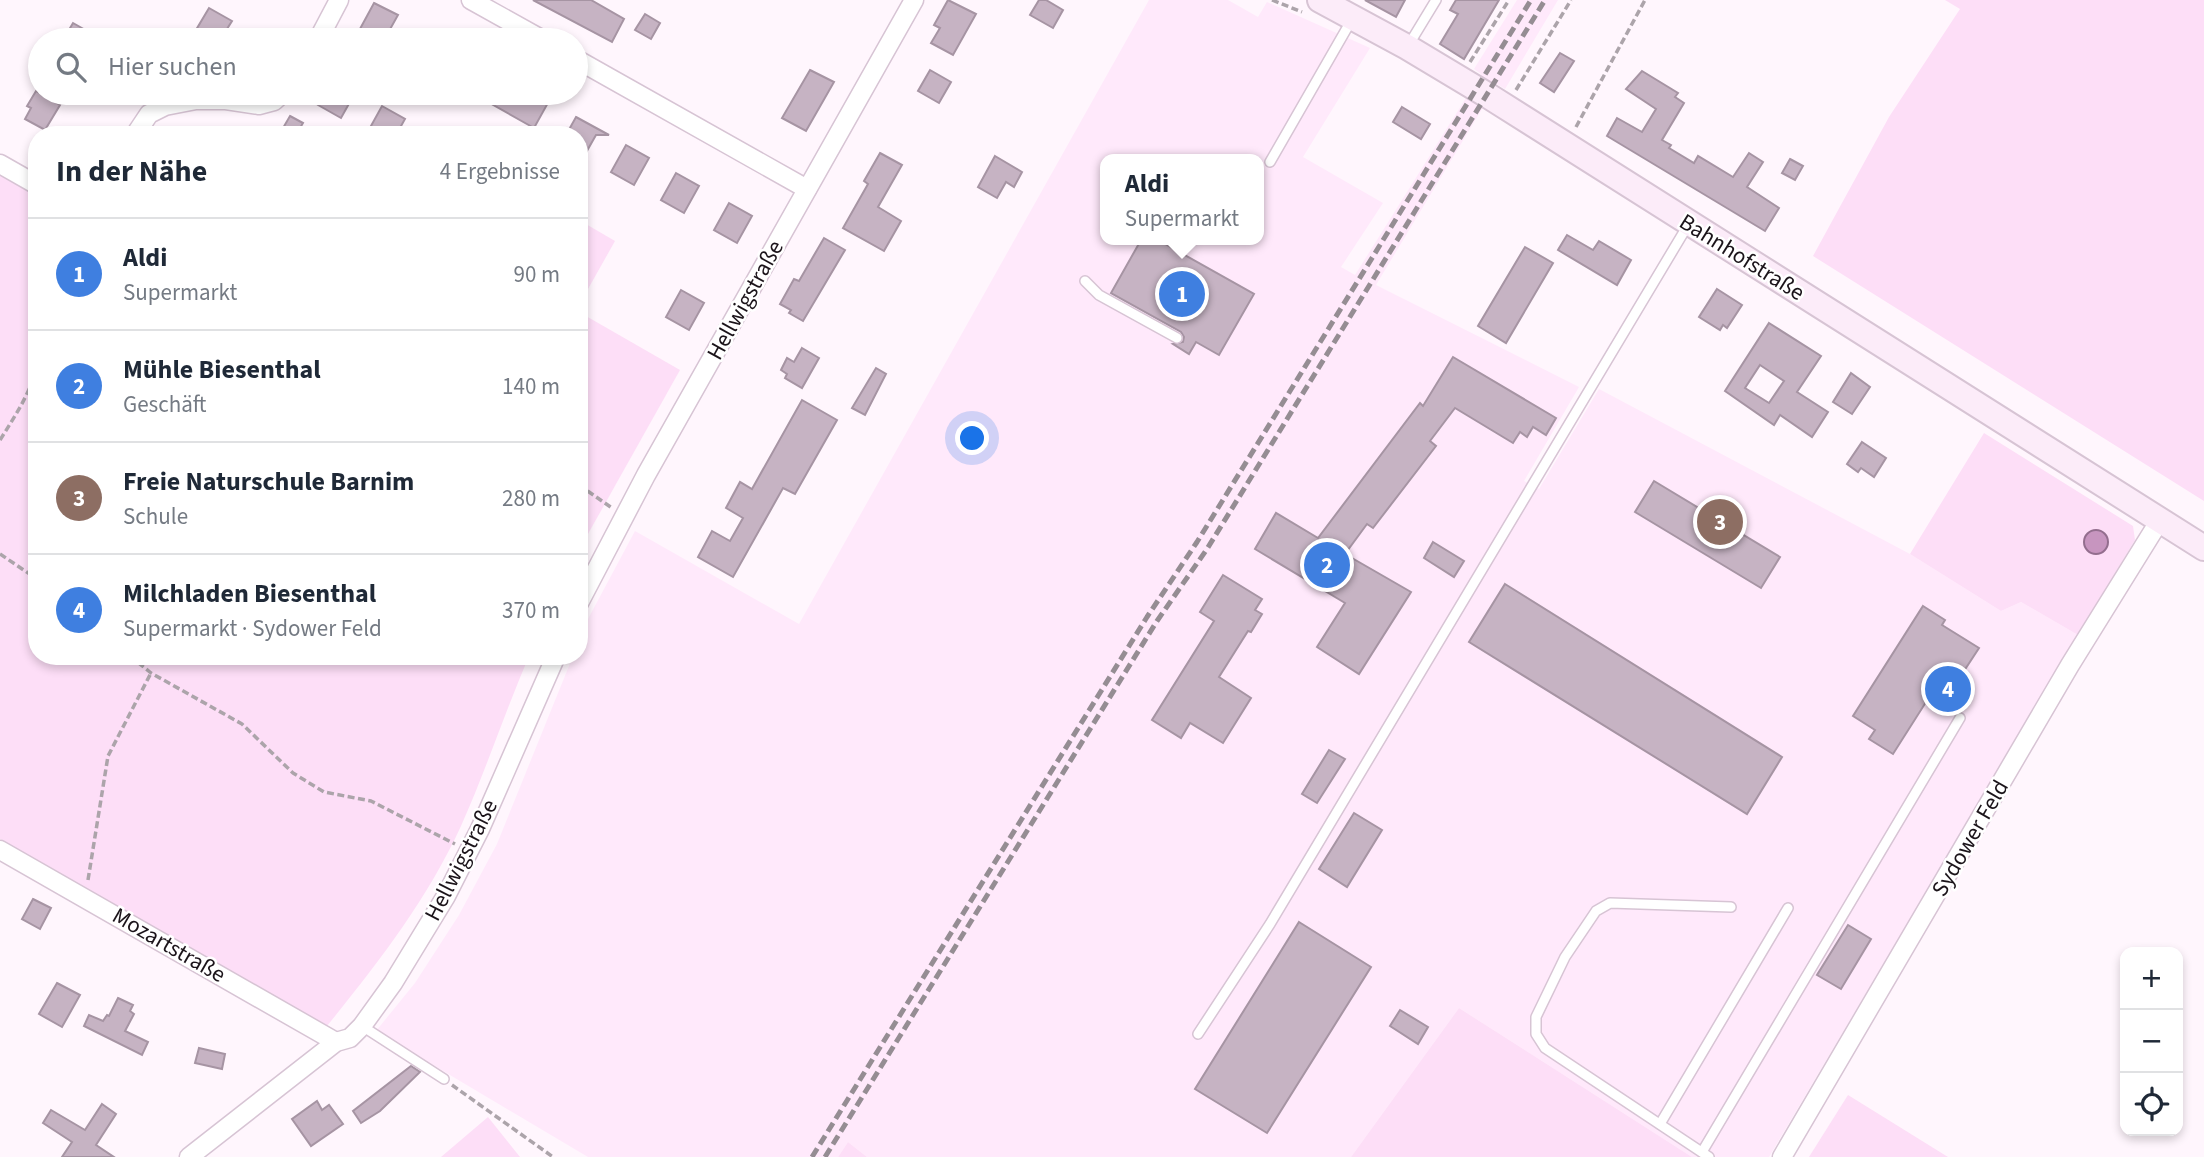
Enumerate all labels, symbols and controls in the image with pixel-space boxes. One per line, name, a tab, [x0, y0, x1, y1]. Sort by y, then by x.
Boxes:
search box	[28, 28, 588, 105]
icon: search	[52, 48, 90, 86]
text: Hier suchen	[108, 48, 237, 85]
text: In der Nähe	[56, 150, 207, 193]
popup	[1100, 154, 1264, 245]
text: 4 Ergebnisse	[440, 155, 560, 188]
text: Aldi	[1125, 165, 1169, 202]
text: Supermarkt	[1125, 202, 1239, 235]
street label: Bahnhofstraße	[1673, 205, 1811, 309]
street label: Hellwigstraße	[698, 234, 792, 366]
text: Aldi	[123, 239, 167, 276]
text: 1	[73, 258, 85, 291]
text: 90 m	[513, 258, 560, 291]
pin: 1	[1159, 268, 1205, 320]
text: Supermarkt	[123, 276, 237, 309]
text: Mühle Biesenthal	[123, 351, 321, 388]
text: 2	[73, 370, 85, 403]
text: 140 m	[502, 370, 560, 403]
text: Geschäft	[123, 388, 207, 421]
your location	[955, 421, 989, 455]
text: Freie Naturschule Barnim	[123, 463, 414, 500]
text: 3	[73, 482, 85, 515]
text: 280 m	[502, 482, 560, 515]
pin: 3	[1697, 496, 1743, 548]
text: Schule	[123, 500, 188, 533]
pin: 2	[1304, 539, 1350, 591]
text: Milchladen Biesenthal	[123, 575, 376, 612]
text: 4	[73, 594, 85, 627]
text: 370 m	[502, 594, 560, 627]
text: Supermarkt · Sydower Feld	[123, 612, 382, 645]
pin: 4	[1925, 663, 1971, 715]
street label: Sydower Feld	[1923, 774, 2017, 902]
street label: Hellwigstraße	[416, 793, 506, 927]
street label: Mozartstraße	[106, 899, 232, 991]
map controls	[2120, 947, 2183, 1136]
button: +	[2120, 947, 2183, 1010]
button: −	[2120, 1010, 2183, 1073]
button: locate	[2120, 1073, 2183, 1136]

